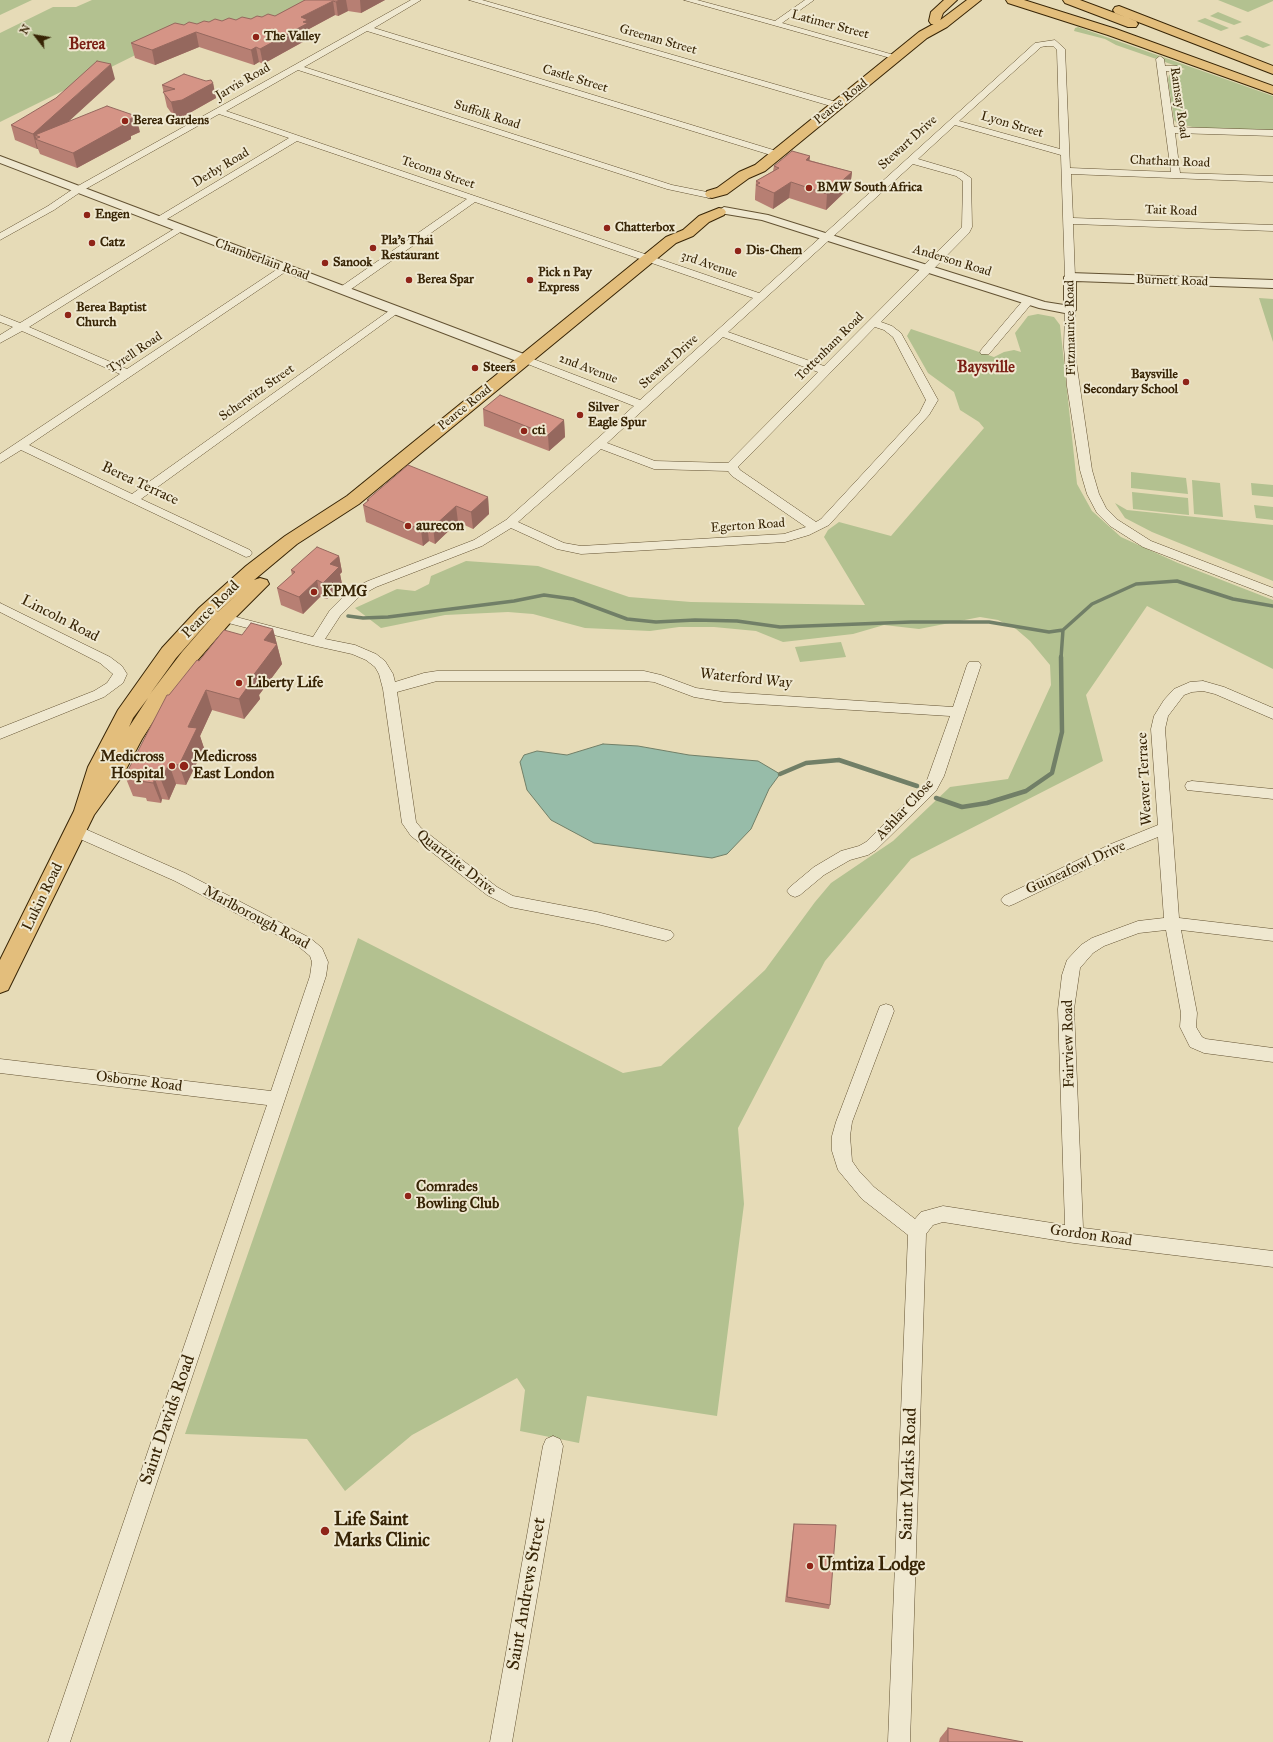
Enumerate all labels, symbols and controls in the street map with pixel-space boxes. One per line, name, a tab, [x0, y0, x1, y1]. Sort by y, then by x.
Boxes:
street label: Latimer Street	[790, 7, 870, 43]
north arrow	[16, 16, 56, 56]
text: N	[17, 22, 33, 37]
street label: Greenan Street	[618, 22, 698, 58]
place label: The Valley	[264, 29, 320, 45]
marker: The Valley	[251, 32, 261, 42]
district label: Berea	[69, 35, 105, 55]
street label: Jarvis Road	[213, 60, 273, 104]
street label: Castle Street	[540, 62, 610, 96]
street label: Ramsay Road	[1166, 66, 1192, 140]
street label: Pearce Road	[811, 76, 871, 128]
street label: Suffolk Road	[452, 97, 522, 133]
street label: Lyon Street	[979, 109, 1045, 141]
place label: Berea Gardens	[133, 113, 209, 129]
street label: Stewart Drive	[875, 113, 941, 173]
marker: Berea Gardens	[120, 116, 130, 126]
street label: Derby Road	[190, 145, 252, 191]
street label: Tecoma Street	[399, 153, 477, 193]
street label: Chatham Road	[1130, 153, 1210, 171]
place label: BMW South Africa	[817, 180, 922, 196]
marker: BMW South Africa	[804, 183, 814, 193]
street label: Tait Road	[1145, 202, 1197, 220]
place label: Engen	[95, 207, 130, 223]
marker: Engen	[82, 210, 92, 220]
place label: Chatterbox	[615, 220, 675, 236]
marker: Chatterbox	[602, 223, 612, 233]
place label: Pla's Thai Restaurant	[381, 233, 439, 264]
place label: Catz	[100, 235, 125, 251]
street label: Chamberlain Road	[213, 236, 311, 284]
marker: Catz	[87, 238, 97, 248]
street label: Anderson Road	[911, 242, 993, 280]
marker: Pla's Thai Restaurant	[368, 243, 378, 253]
place label: Dis-Chem	[746, 243, 802, 259]
marker: Dis-Chem	[733, 246, 743, 256]
street label: 3rd Avenue	[679, 248, 739, 282]
place label: Sanook	[333, 255, 372, 271]
marker: Sanook	[320, 258, 330, 268]
place label: Pick n Pay Express	[538, 265, 592, 296]
place label: Berea Spar	[417, 272, 474, 288]
street label: Burnett Road	[1135, 272, 1209, 290]
marker: Berea Spar	[404, 275, 414, 285]
marker: Pick n Pay Express	[525, 275, 535, 285]
street label: Fitzmaurice Road	[1062, 280, 1080, 376]
place label: Berea Baptist Church	[76, 300, 147, 331]
marker: Berea Baptist Church	[63, 310, 73, 320]
street label: Tottenham Road	[793, 310, 867, 384]
street label: Tyrell Road	[105, 329, 165, 377]
street label: Stewart Drive	[636, 332, 702, 392]
street label: 2nd Avenue	[556, 351, 620, 387]
district label: Baysville	[957, 358, 1015, 378]
place label: Steers	[483, 360, 516, 376]
street label: Scherwitz Street	[216, 361, 298, 425]
marker: Steers	[470, 363, 480, 373]
place label: Baysville Secondary School	[1083, 367, 1178, 398]
marker: Baysville Secondary School	[1181, 377, 1191, 387]
street label: Pearce Road	[435, 382, 495, 434]
place label: Silver Eagle Spur	[588, 400, 646, 431]
marker: Silver Eagle Spur	[575, 410, 585, 420]
place label: cti	[532, 423, 546, 439]
marker: cti	[519, 426, 529, 436]
street label: Berea Terrace	[99, 458, 181, 510]
street label: Egerton Road	[710, 516, 786, 536]
place label: aurecon	[416, 517, 464, 535]
marker: aurecon	[403, 521, 413, 531]
street label: Pearce Road	[178, 577, 244, 643]
place label: KPMG	[322, 583, 367, 601]
marker: KPMG	[309, 587, 319, 597]
street label: Lincoln Road	[18, 592, 102, 646]
street label: Waterford Way	[699, 665, 793, 693]
place label: Liberty Life	[247, 674, 323, 692]
marker: Liberty Life	[234, 678, 244, 688]
street label: Weaver Terrace	[1134, 732, 1156, 826]
place label: Medicross Hospital	[100, 748, 164, 783]
place label: Medicross East London	[193, 748, 274, 783]
marker: Medicross East London	[178, 760, 190, 772]
marker: Medicross Hospital	[167, 761, 177, 771]
street label: Ashlar Close	[872, 776, 938, 844]
street label: Quartzite Drive	[413, 826, 499, 900]
street label: Guineafowl Drive	[1023, 837, 1129, 899]
street label: Lukin Road	[19, 860, 67, 934]
street label: Marlborough Road	[200, 882, 312, 954]
street label: Fairview Road	[1059, 1000, 1079, 1088]
street label: Osborne Road	[95, 1068, 183, 1096]
place label: Comrades Bowling Club	[416, 1178, 499, 1213]
marker: Comrades Bowling Club	[403, 1191, 413, 1201]
street label: Gordon Road	[1049, 1221, 1133, 1251]
street label: Saint Davids Road	[136, 1352, 200, 1488]
street label: Saint Marks Road	[896, 1407, 922, 1541]
place label: Life Saint Marks Clinic	[334, 1510, 430, 1552]
street label: Saint Andrews Street	[503, 1516, 551, 1672]
marker: Life Saint Marks Clinic	[319, 1525, 331, 1537]
place label: Umtiza Lodge	[818, 1555, 925, 1577]
marker: Umtiza Lodge	[805, 1561, 815, 1571]

